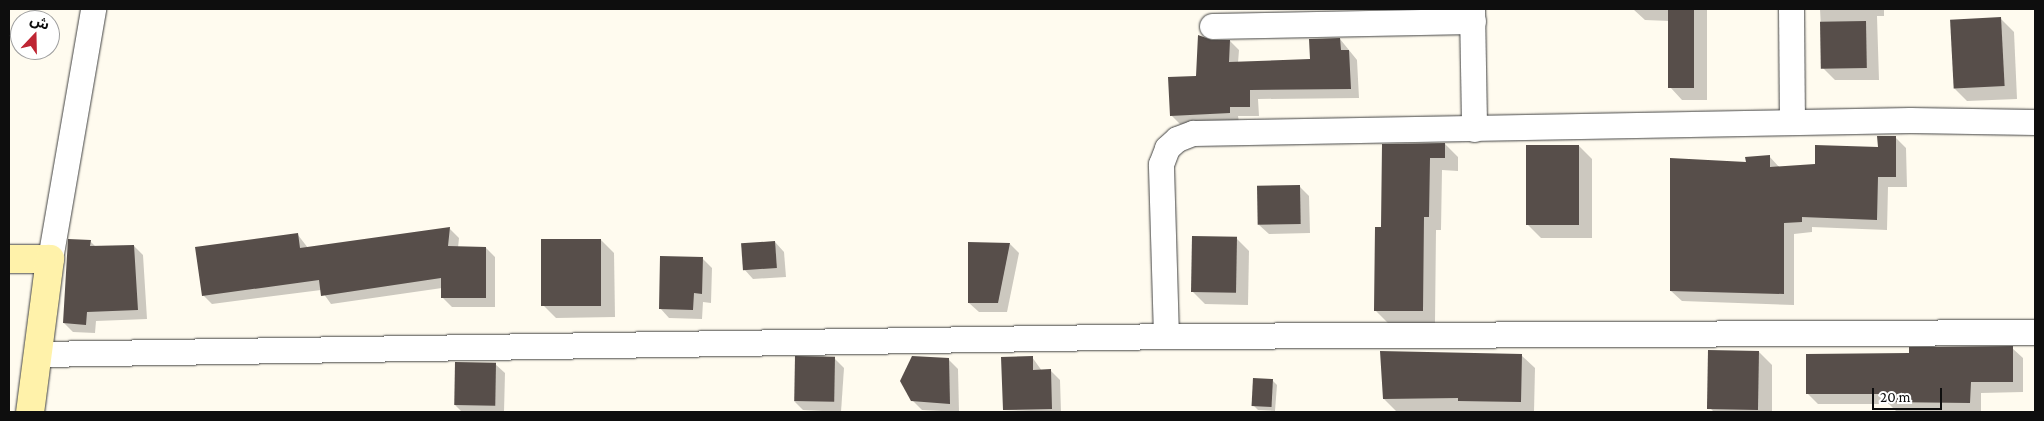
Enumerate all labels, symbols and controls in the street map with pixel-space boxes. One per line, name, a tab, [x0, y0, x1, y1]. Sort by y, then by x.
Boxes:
north arrow	[10, 10, 60, 60]
text: ش	[28, 11, 52, 33]
scale bar	[1874, 378, 1944, 410]
text: 20 m	[1880, 389, 1911, 405]

